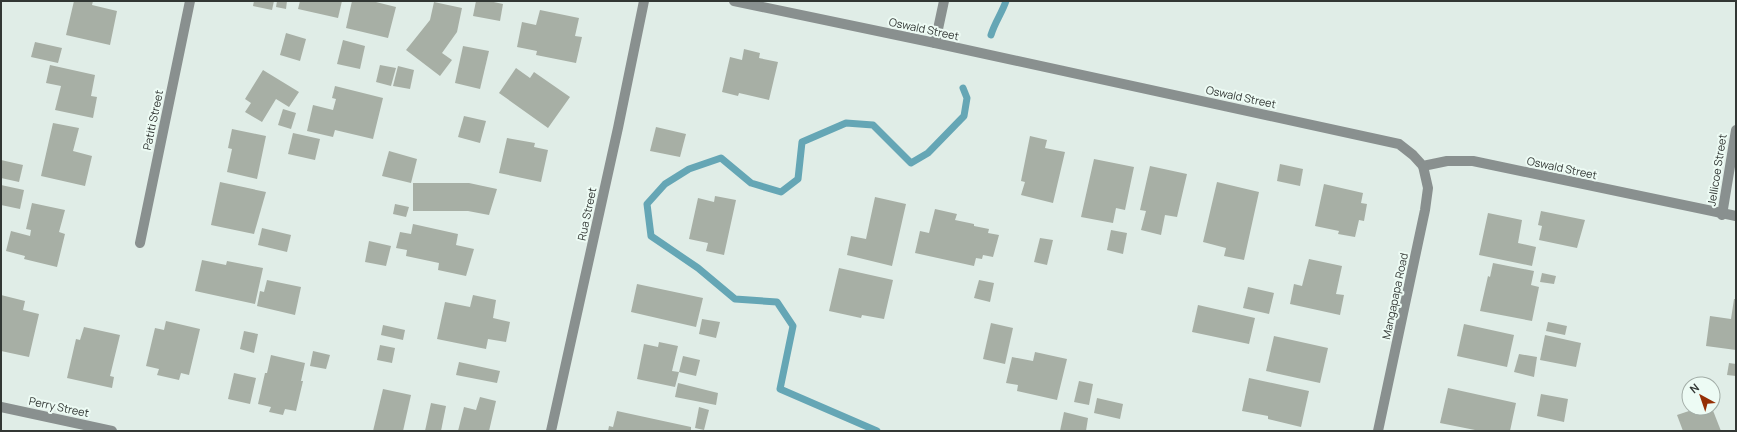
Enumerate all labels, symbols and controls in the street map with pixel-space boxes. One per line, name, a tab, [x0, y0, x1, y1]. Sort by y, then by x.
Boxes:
street label: Oswald Street	[888, 14, 961, 43]
street label: Oswald Street	[1205, 82, 1278, 111]
street label: Patiti Street	[139, 89, 166, 151]
street label: Jellicoe Street	[1703, 133, 1730, 207]
street label: Oswald Street	[1526, 153, 1599, 182]
street label: Rua Street	[574, 186, 599, 242]
street label: Mangapapa Road	[1378, 251, 1411, 341]
north arrow	[1681, 376, 1721, 416]
text: N	[1686, 380, 1702, 396]
street label: Perry Street	[28, 393, 91, 420]

